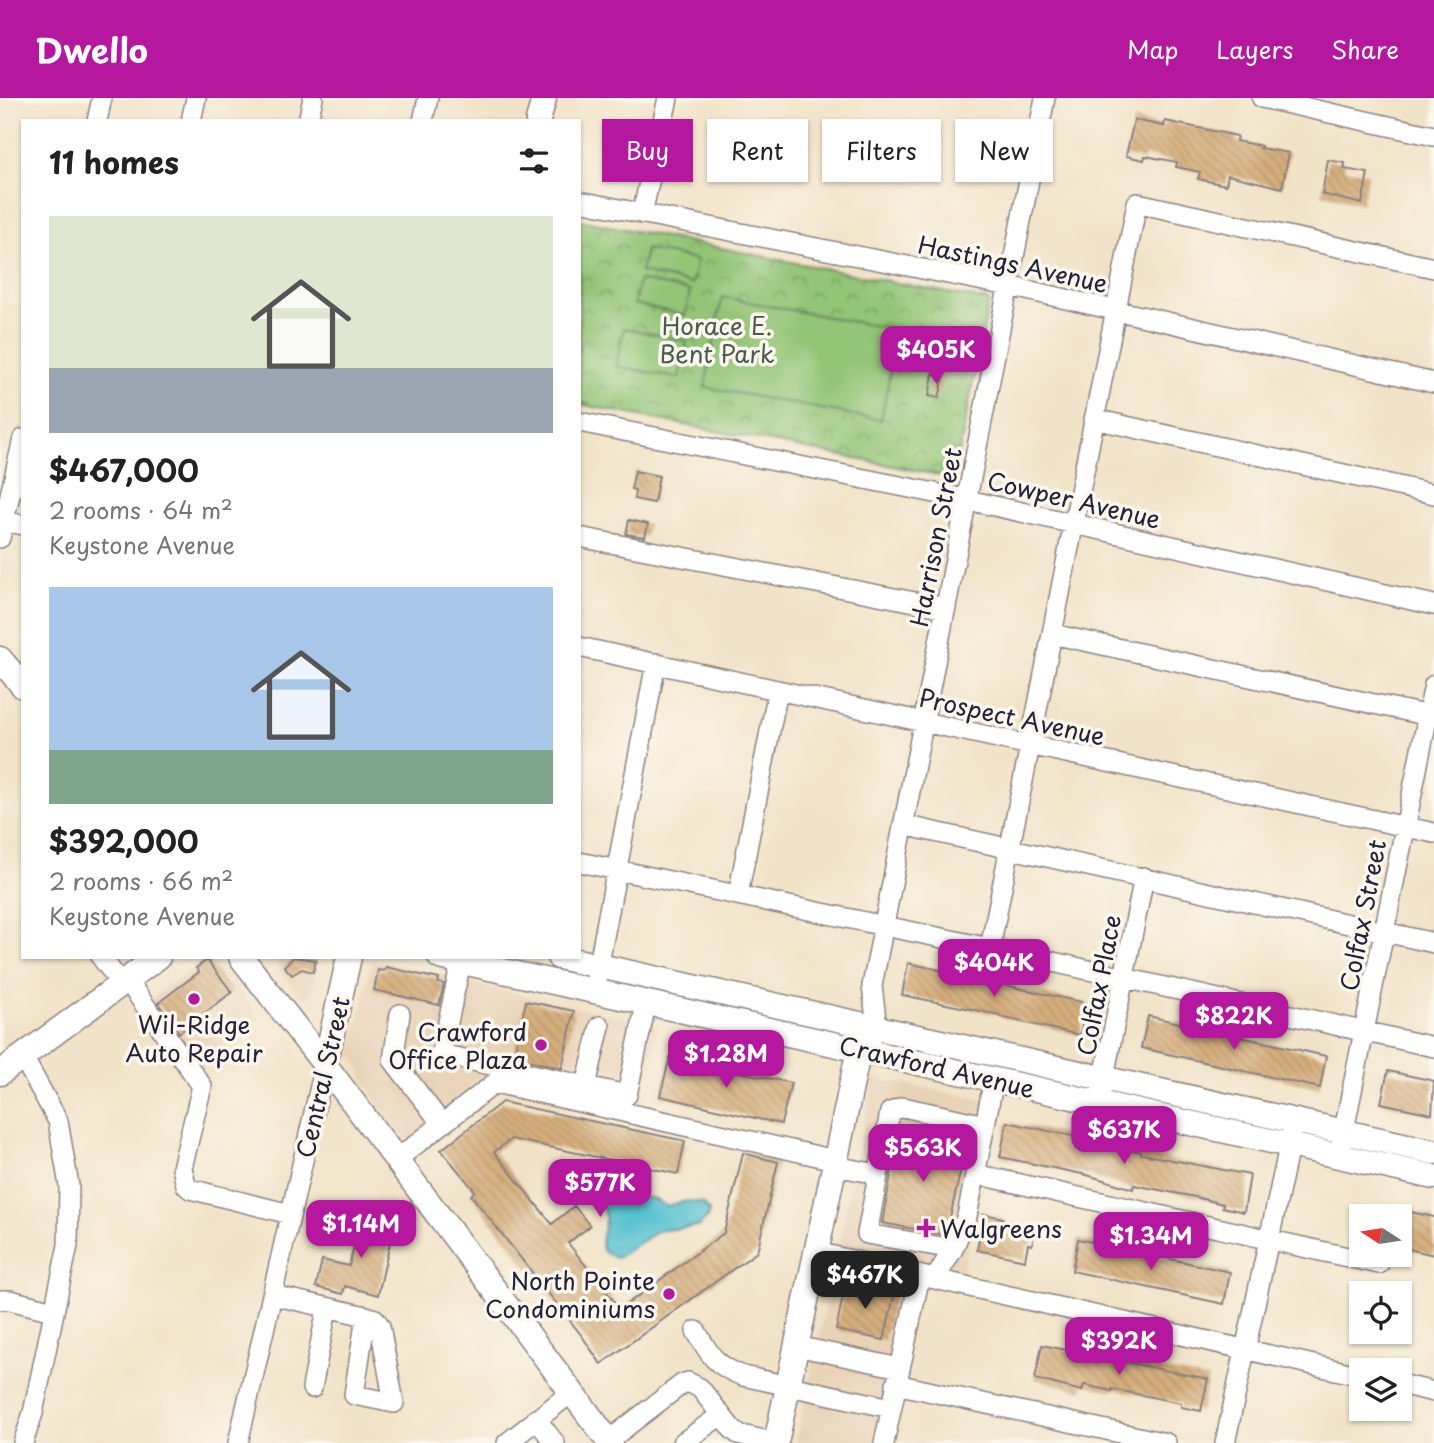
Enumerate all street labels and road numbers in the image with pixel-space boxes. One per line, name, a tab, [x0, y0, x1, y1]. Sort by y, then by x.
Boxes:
street label: Hastings Avenue	[915, 225, 1111, 301]
street label: Harrison Street	[900, 444, 970, 630]
street label: Cowper Avenue	[984, 462, 1164, 536]
street label: Prospect Avenue	[916, 679, 1108, 753]
street label: Colfax Street	[1330, 836, 1394, 994]
street label: Colfax Place	[1067, 912, 1129, 1058]
street label: Central Street	[286, 993, 358, 1161]
street label: Crawford Avenue	[836, 1026, 1038, 1106]

